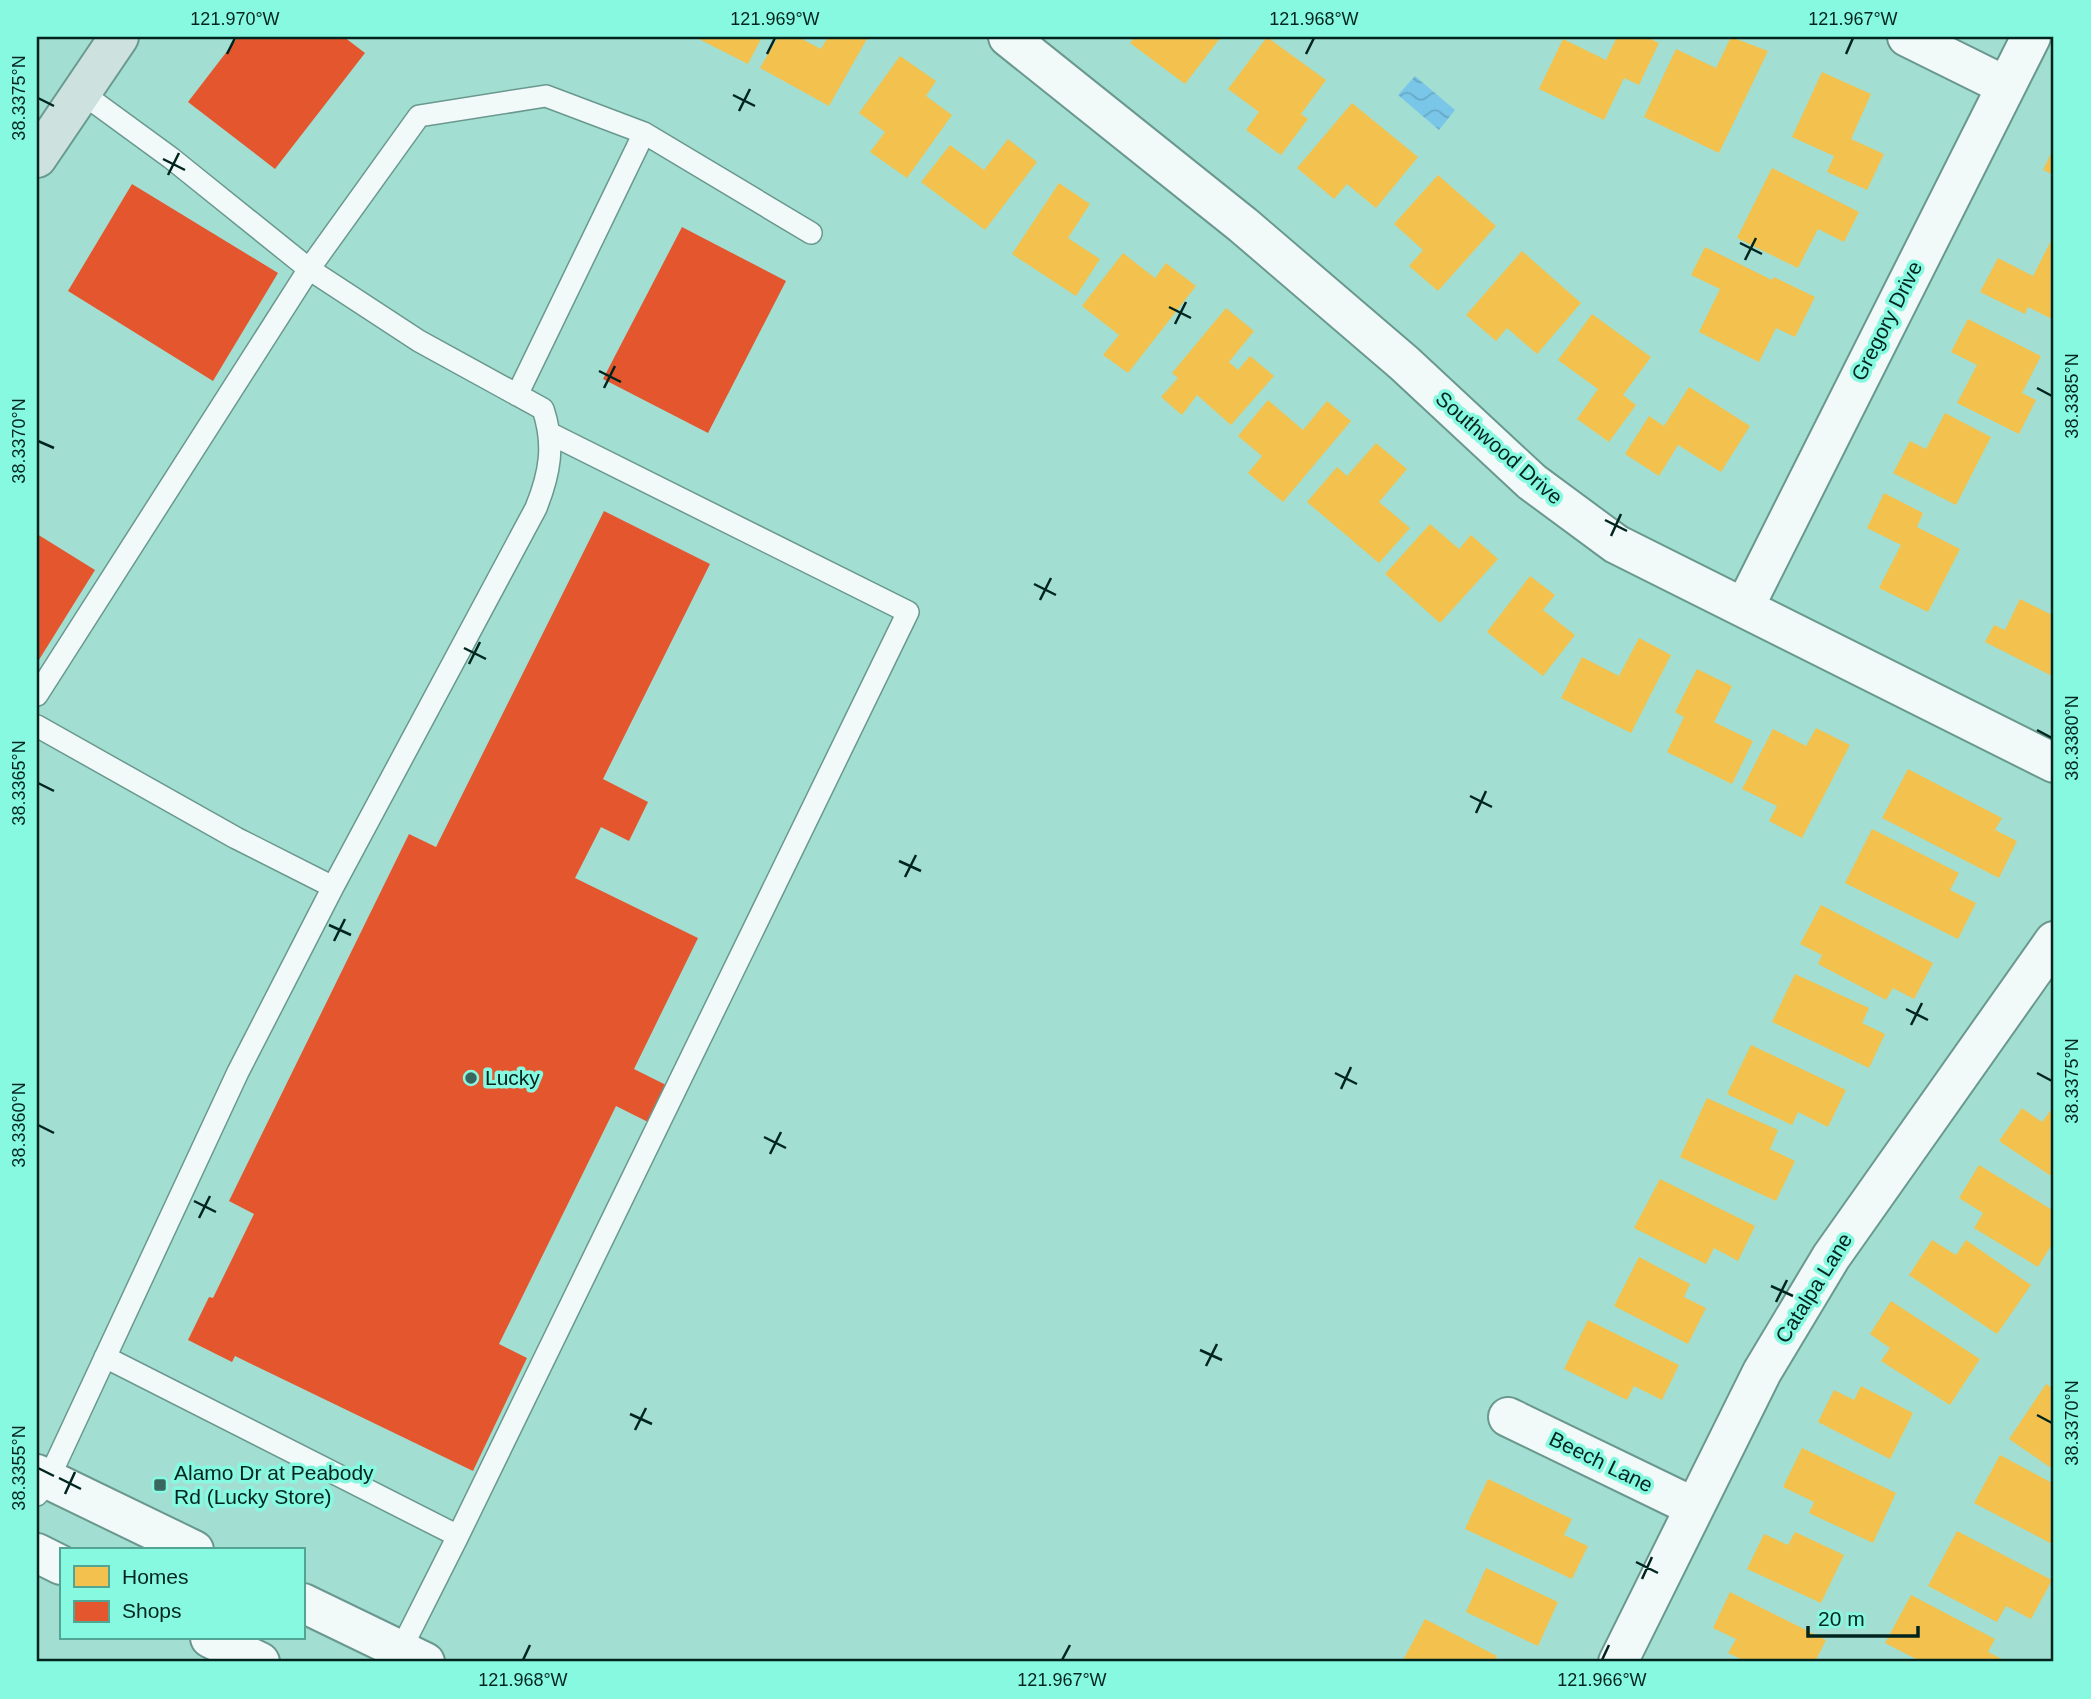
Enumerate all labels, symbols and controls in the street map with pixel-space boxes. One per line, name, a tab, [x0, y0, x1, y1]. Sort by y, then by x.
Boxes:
text: 121.970°W	[190, 9, 280, 29]
text: 121.969°W	[730, 9, 820, 29]
text: 121.968°W	[1269, 9, 1359, 29]
text: 121.967°W	[1808, 9, 1898, 29]
text: 38.3375°N	[9, 55, 29, 141]
street label: Gregory Drive	[1847, 257, 1926, 384]
text: 38.3385°N	[2062, 353, 2082, 439]
street label: Southwood Drive	[1431, 386, 1567, 509]
text: 38.3370°N	[9, 398, 29, 484]
text: 38.3380°N	[2062, 695, 2082, 781]
text: 38.3365°N	[9, 740, 29, 826]
text: 38.3375°N	[2062, 1038, 2082, 1124]
place label: Lucky	[485, 1066, 540, 1089]
marker: Lucky	[463, 1070, 479, 1086]
text: 38.3360°N	[9, 1082, 29, 1168]
street label: Catalpa Lane	[1771, 1229, 1856, 1347]
text: 38.3370°N	[2062, 1380, 2082, 1466]
text: 38.3355°N	[9, 1425, 29, 1511]
street label: Beech Lane	[1546, 1427, 1657, 1496]
place label: Alamo Dr at Peabody Rd (Lucky Store)	[174, 1461, 374, 1508]
marker: Alamo Dr at Peabody Rd (Lucky Store)	[152, 1477, 168, 1493]
legend	[60, 1548, 304, 1640]
text: Homes	[122, 1565, 189, 1588]
scale bar	[1808, 1594, 1918, 1638]
text: Shops	[122, 1599, 182, 1622]
text: 20 m	[1818, 1607, 1865, 1630]
text: 121.968°W	[478, 1670, 568, 1690]
text: 121.967°W	[1017, 1670, 1107, 1690]
text: 121.966°W	[1557, 1670, 1647, 1690]

